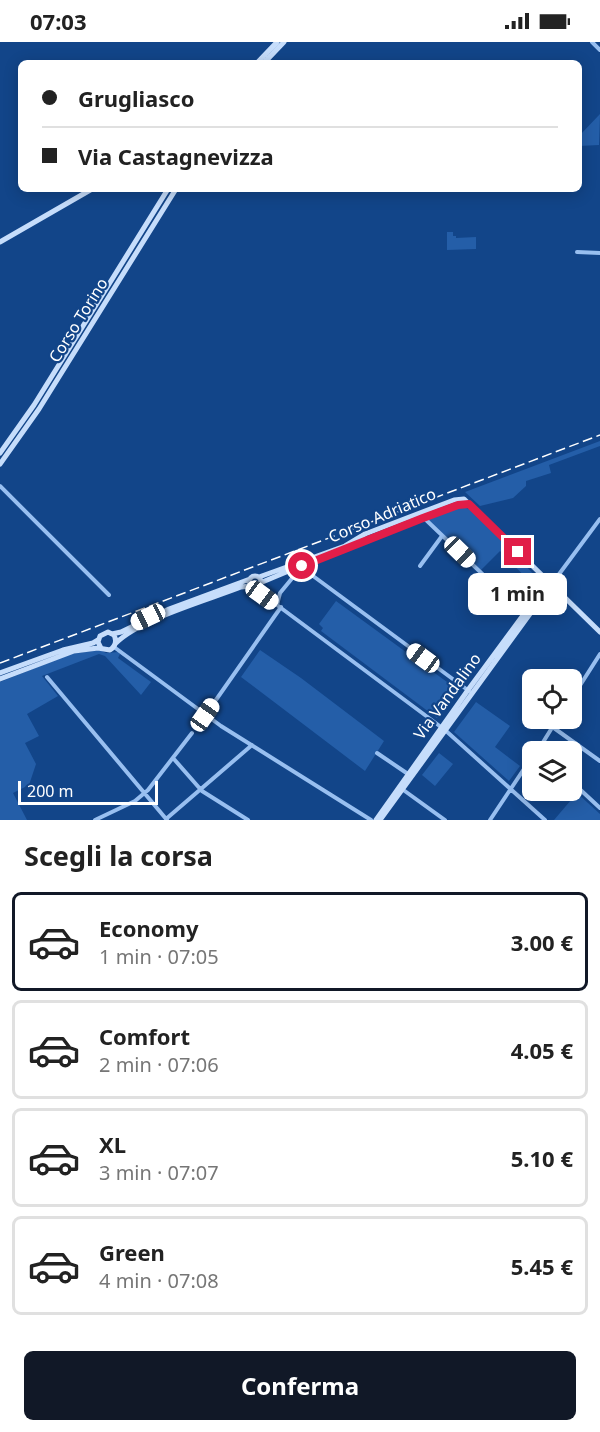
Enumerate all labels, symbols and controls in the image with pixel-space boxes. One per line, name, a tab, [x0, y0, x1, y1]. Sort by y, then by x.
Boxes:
text: 07:03	[30, 6, 87, 36]
text: Grugliasco	[78, 83, 194, 113]
text: Via Castagnevizza	[78, 141, 274, 171]
street label: Corso Torino	[43, 274, 113, 366]
street label: Corso Adriatico	[325, 482, 439, 548]
car	[441, 533, 479, 571]
route end	[504, 538, 531, 565]
route start	[288, 552, 315, 579]
callout: 1 min	[468, 573, 568, 615]
car	[242, 577, 282, 613]
text: 1 min	[490, 580, 545, 607]
car	[128, 601, 168, 633]
car	[403, 640, 443, 676]
street label: Via Vandalino	[408, 648, 486, 744]
map controls	[522, 669, 582, 801]
button: locate	[522, 669, 582, 729]
car	[187, 695, 223, 735]
button: layers	[522, 741, 582, 801]
scale bar	[18, 778, 158, 806]
text: 200 m	[27, 780, 74, 802]
text: Scegli la corsa	[24, 837, 213, 874]
text: Economy	[99, 913, 198, 943]
icon: car	[27, 915, 81, 969]
text: 3.00 €	[511, 927, 573, 957]
text: 1 min · 07:05	[99, 943, 219, 970]
text: Comfort	[99, 1021, 190, 1051]
icon: car	[27, 1023, 81, 1077]
text: 4.05 €	[511, 1035, 573, 1065]
text: 2 min · 07:06	[99, 1051, 219, 1078]
text: XL	[99, 1129, 126, 1159]
icon: car	[27, 1131, 81, 1185]
text: 5.10 €	[511, 1143, 573, 1173]
text: 3 min · 07:07	[99, 1159, 219, 1186]
text: Green	[99, 1237, 165, 1267]
icon: car	[27, 1239, 81, 1293]
text: 5.45 €	[511, 1251, 573, 1281]
text: 4 min · 07:08	[99, 1267, 219, 1294]
button: Conferma	[24, 1351, 576, 1420]

